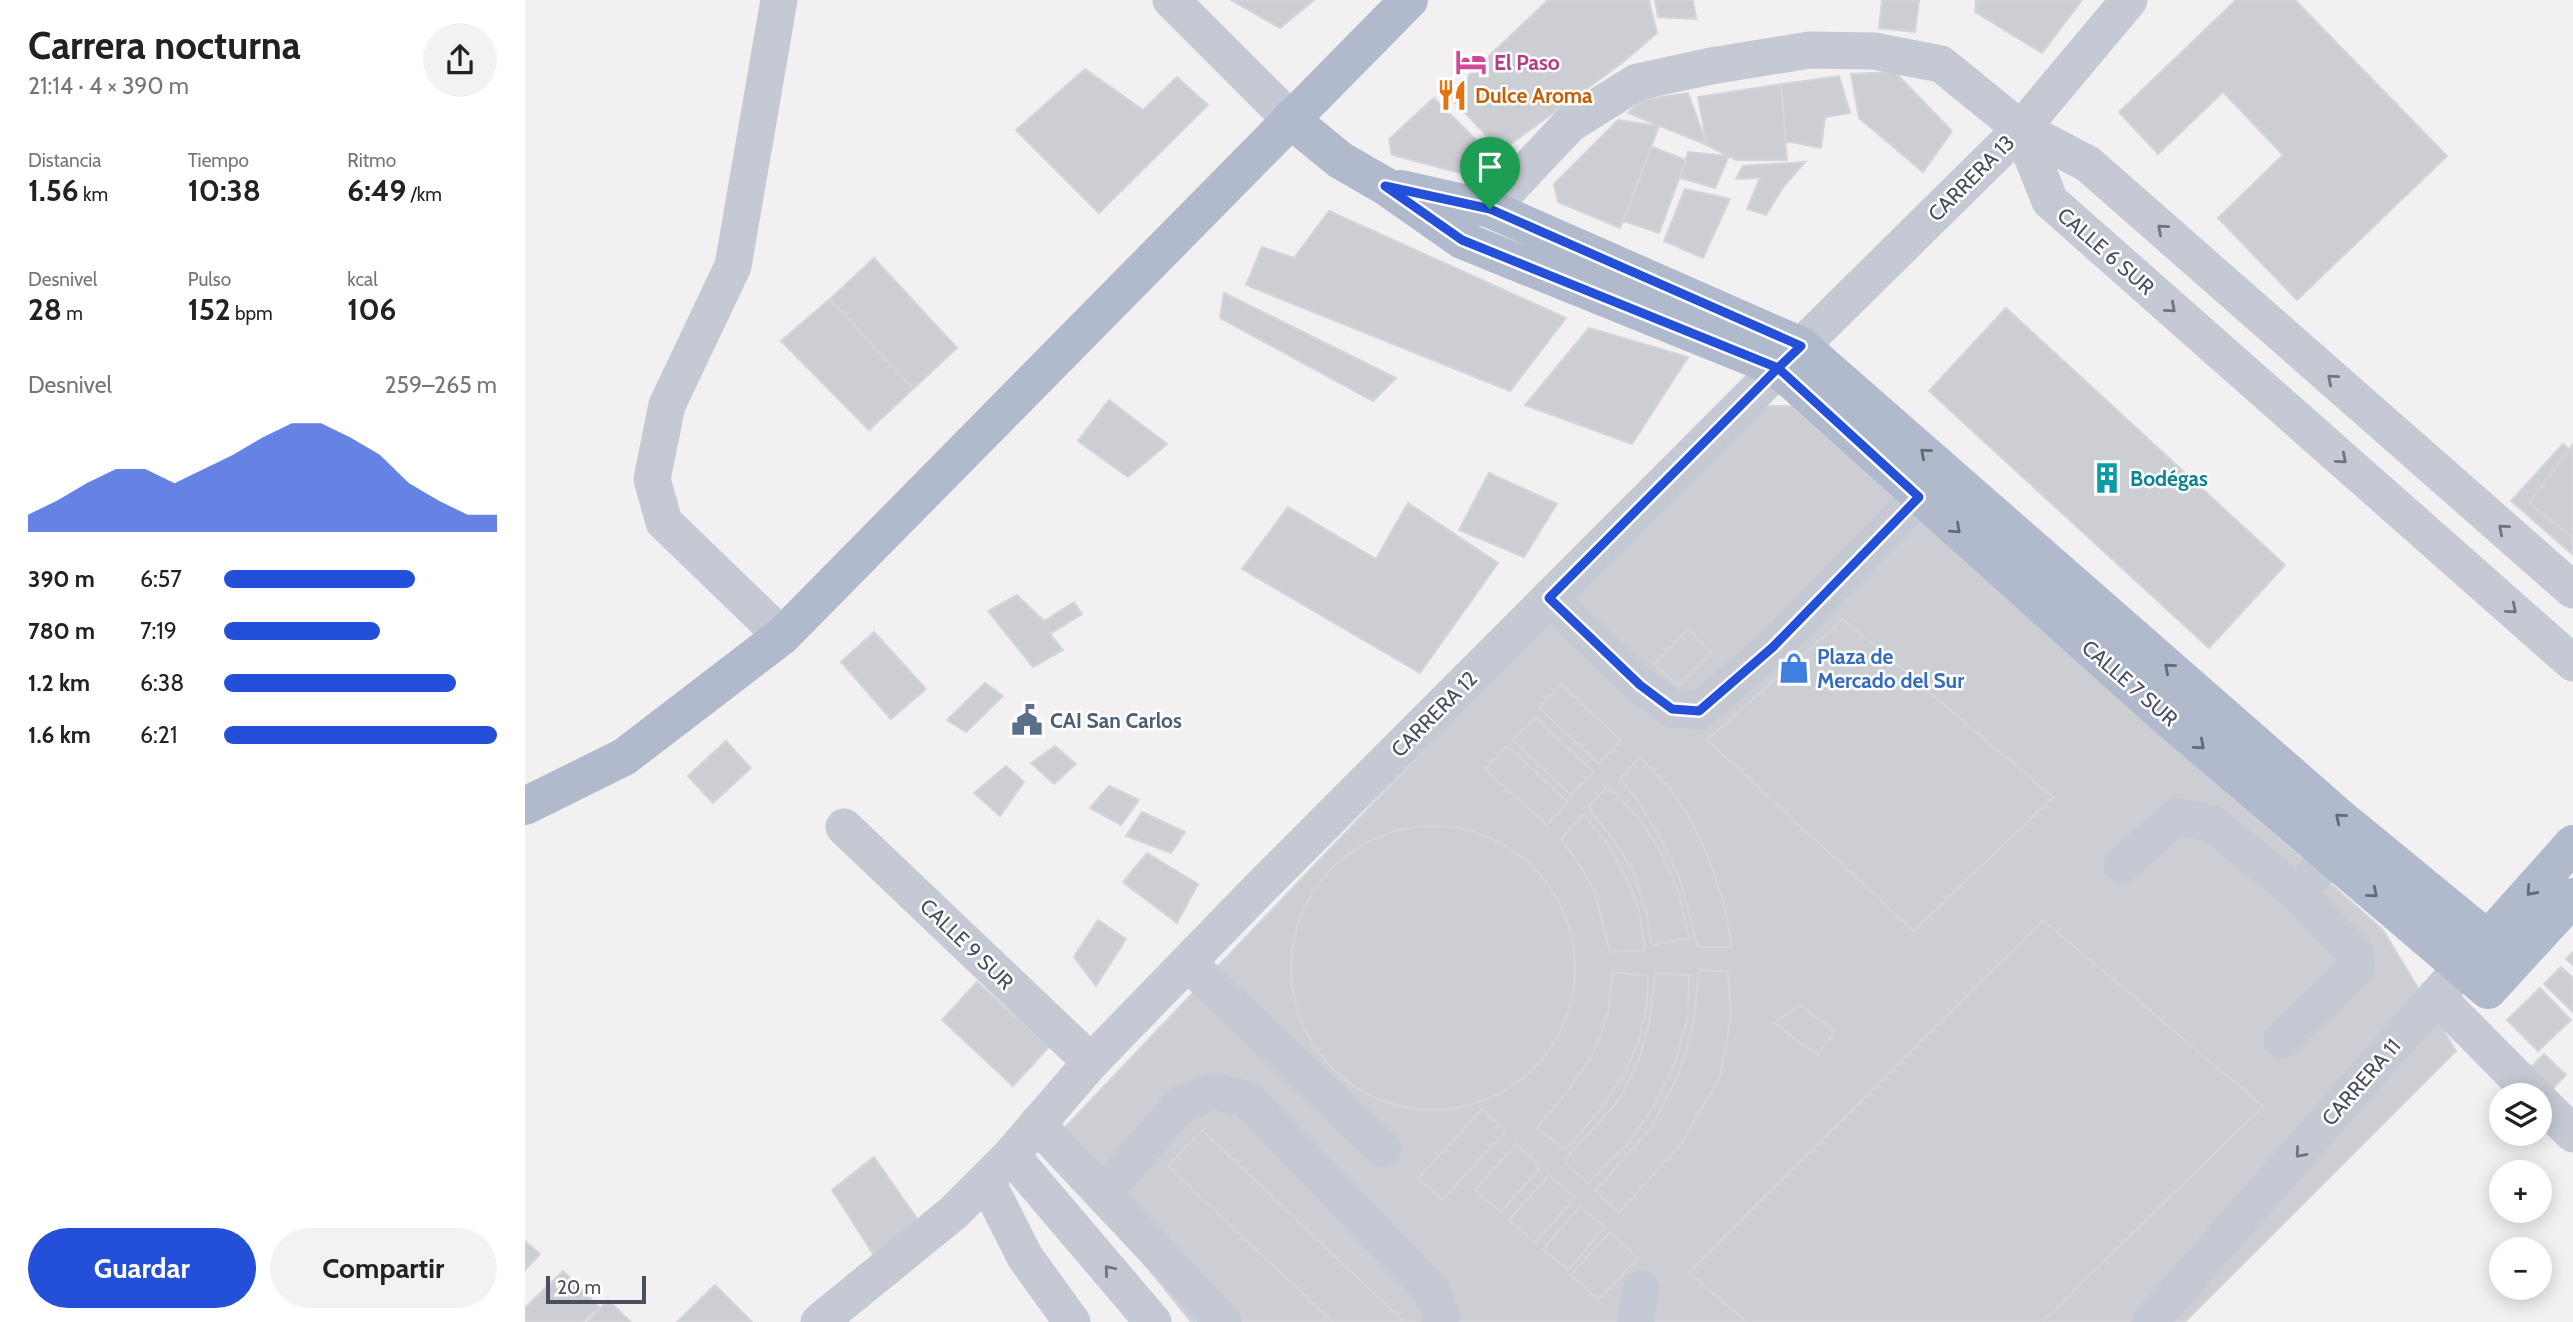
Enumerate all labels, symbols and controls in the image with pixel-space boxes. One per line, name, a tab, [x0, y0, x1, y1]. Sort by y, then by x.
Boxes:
text: Carrera nocturna	[28, 22, 301, 69]
button: share	[423, 23, 497, 97]
hotel icon: El Paso	[1454, 45, 1488, 79]
place label: El Paso	[1494, 50, 1560, 75]
text: 21:14 · 4 × 390 m	[28, 72, 189, 100]
restaurant icon: Dulce Aroma	[1435, 78, 1469, 112]
place label: Dulce Aroma	[1475, 83, 1593, 108]
street label: CARRERA 13	[1923, 130, 2019, 226]
pin	[1460, 137, 1520, 209]
icon: arrive	[1471, 148, 1509, 186]
text: Distancia	[28, 149, 102, 172]
text: Tiempo	[188, 149, 249, 172]
text: Ritmo	[347, 149, 396, 172]
text: 1.56	[28, 172, 79, 209]
text: 10:38	[188, 172, 261, 209]
text: 6:49	[347, 172, 406, 209]
text: km	[79, 183, 108, 206]
text: /km	[406, 183, 442, 206]
street label: CALLE 6 SUR	[2052, 202, 2160, 300]
one-way arrow	[2157, 225, 2170, 237]
text: Desnivel	[28, 268, 97, 291]
text: Pulso	[188, 268, 231, 291]
text: kcal	[347, 268, 378, 291]
text: 28	[28, 291, 62, 328]
text: 152	[188, 291, 231, 328]
text: 106	[347, 291, 396, 328]
one-way arrow	[2163, 300, 2176, 312]
text: m	[62, 302, 83, 325]
text: bpm	[231, 302, 273, 325]
text: Desnivel	[28, 371, 112, 399]
text: 259–265 m	[384, 371, 497, 399]
one-way arrow	[2328, 375, 2341, 387]
one-way arrow	[1920, 449, 1933, 461]
one-way arrow	[2333, 451, 2346, 463]
building icon: Bodégas	[2090, 461, 2124, 495]
place label: Bodégas	[2130, 466, 2208, 491]
one-way arrow	[1948, 521, 1961, 534]
one-way arrow	[2499, 525, 2512, 537]
text: 390 m	[28, 565, 95, 593]
text: 6:57	[140, 565, 182, 593]
one-way arrow	[2504, 601, 2517, 613]
text: 780 m	[28, 617, 95, 645]
text: 7:19	[140, 617, 177, 645]
street label: CALLE 7 SUR	[2077, 635, 2183, 732]
place label: Plaza de Mercado del Sur	[1817, 644, 1964, 693]
shop icon: Plaza de Mercado del Sur	[1777, 651, 1811, 685]
one-way arrow	[2164, 664, 2177, 676]
street label: CARRERA 12	[1386, 666, 1482, 762]
text: 1.2 km	[28, 669, 90, 697]
text: 6:38	[140, 669, 184, 697]
public building icon: CAI San Carlos	[1010, 703, 1044, 737]
place label: CAI San Carlos	[1050, 708, 1182, 733]
text: 1.6 km	[28, 721, 91, 749]
text: 6:21	[140, 721, 177, 749]
one-way arrow	[2191, 737, 2204, 749]
one-way arrow	[2336, 814, 2349, 826]
one-way arrow	[2527, 883, 2539, 896]
one-way arrow	[2364, 885, 2377, 897]
street label: CALLE 9 SUR	[915, 893, 1019, 995]
street label: CARRERA 11	[2317, 1033, 2405, 1131]
map controls	[2489, 1083, 2552, 1300]
button: layers	[2489, 1083, 2552, 1146]
one-way arrow	[2296, 1144, 2308, 1157]
button: +	[2489, 1160, 2552, 1223]
button: Guardar	[28, 1228, 256, 1308]
button: Compartir	[270, 1228, 497, 1308]
button: −	[2489, 1237, 2552, 1300]
one-way arrow	[1105, 1265, 1117, 1278]
scale bar	[546, 1273, 646, 1305]
text: 20 m	[557, 1276, 601, 1299]

